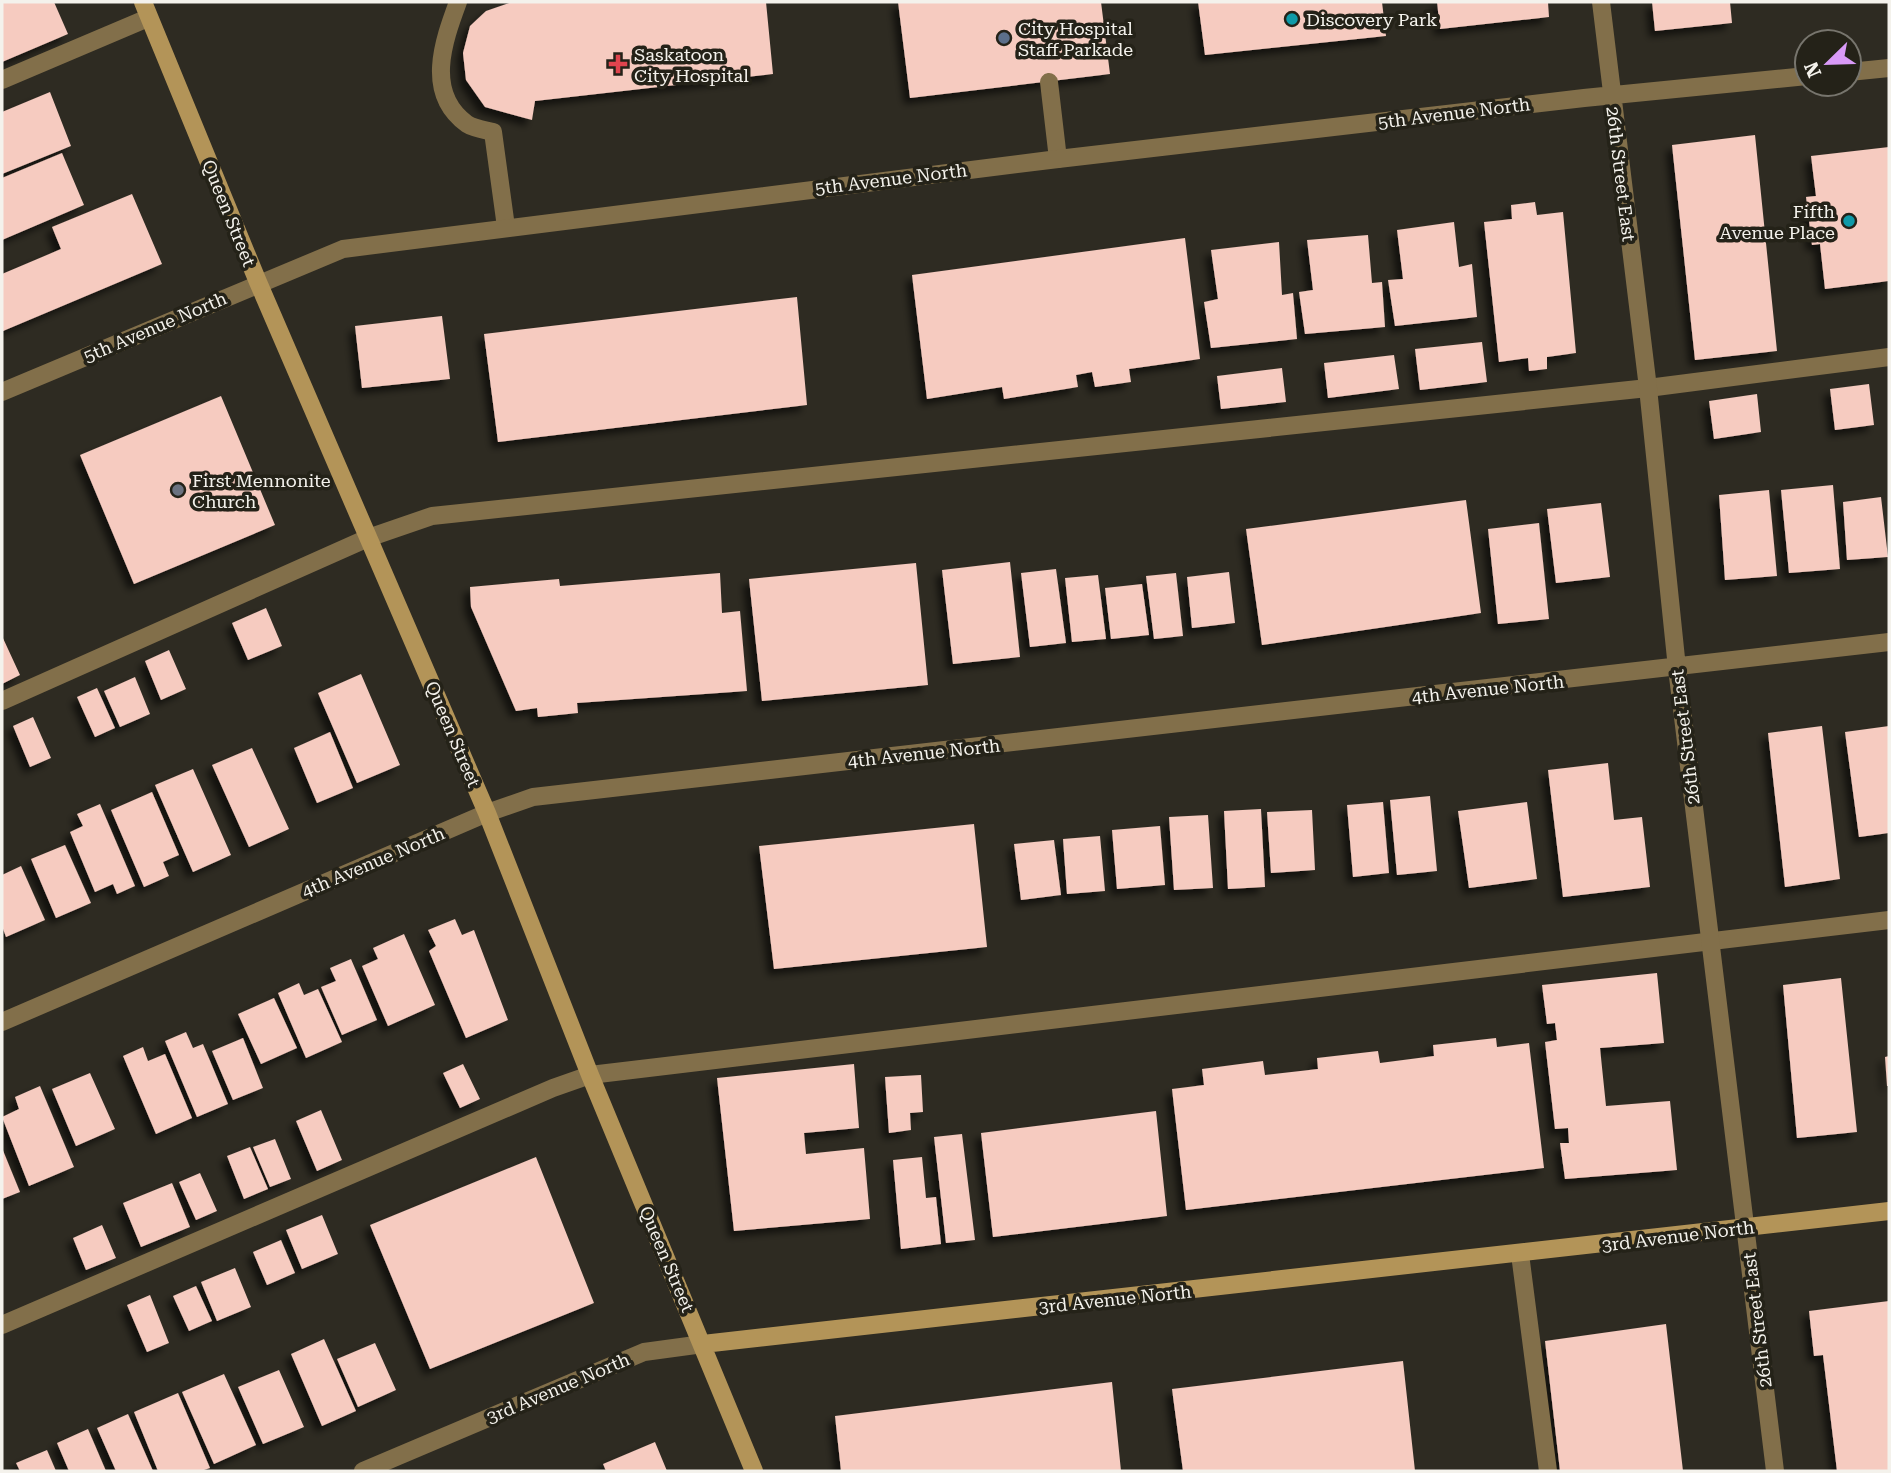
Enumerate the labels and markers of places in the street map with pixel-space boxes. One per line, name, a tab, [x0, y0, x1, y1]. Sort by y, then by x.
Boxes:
place label: Discovery Park	[1306, 9, 1438, 30]
marker: Discovery Park	[1284, 11, 1300, 27]
place label: City Hospital Staff Parkade	[1018, 18, 1133, 60]
marker: City Hospital Staff Parkade	[996, 30, 1012, 46]
place label: Saskatoon City Hospital	[634, 44, 749, 86]
marker: Saskatoon City Hospital	[608, 54, 628, 74]
place label: Fifth Avenue Place	[1719, 201, 1835, 243]
marker: Fifth Avenue Place	[1841, 213, 1857, 229]
place label: First Mennonite Church	[192, 470, 331, 512]
marker: First Mennonite Church	[170, 482, 186, 498]

